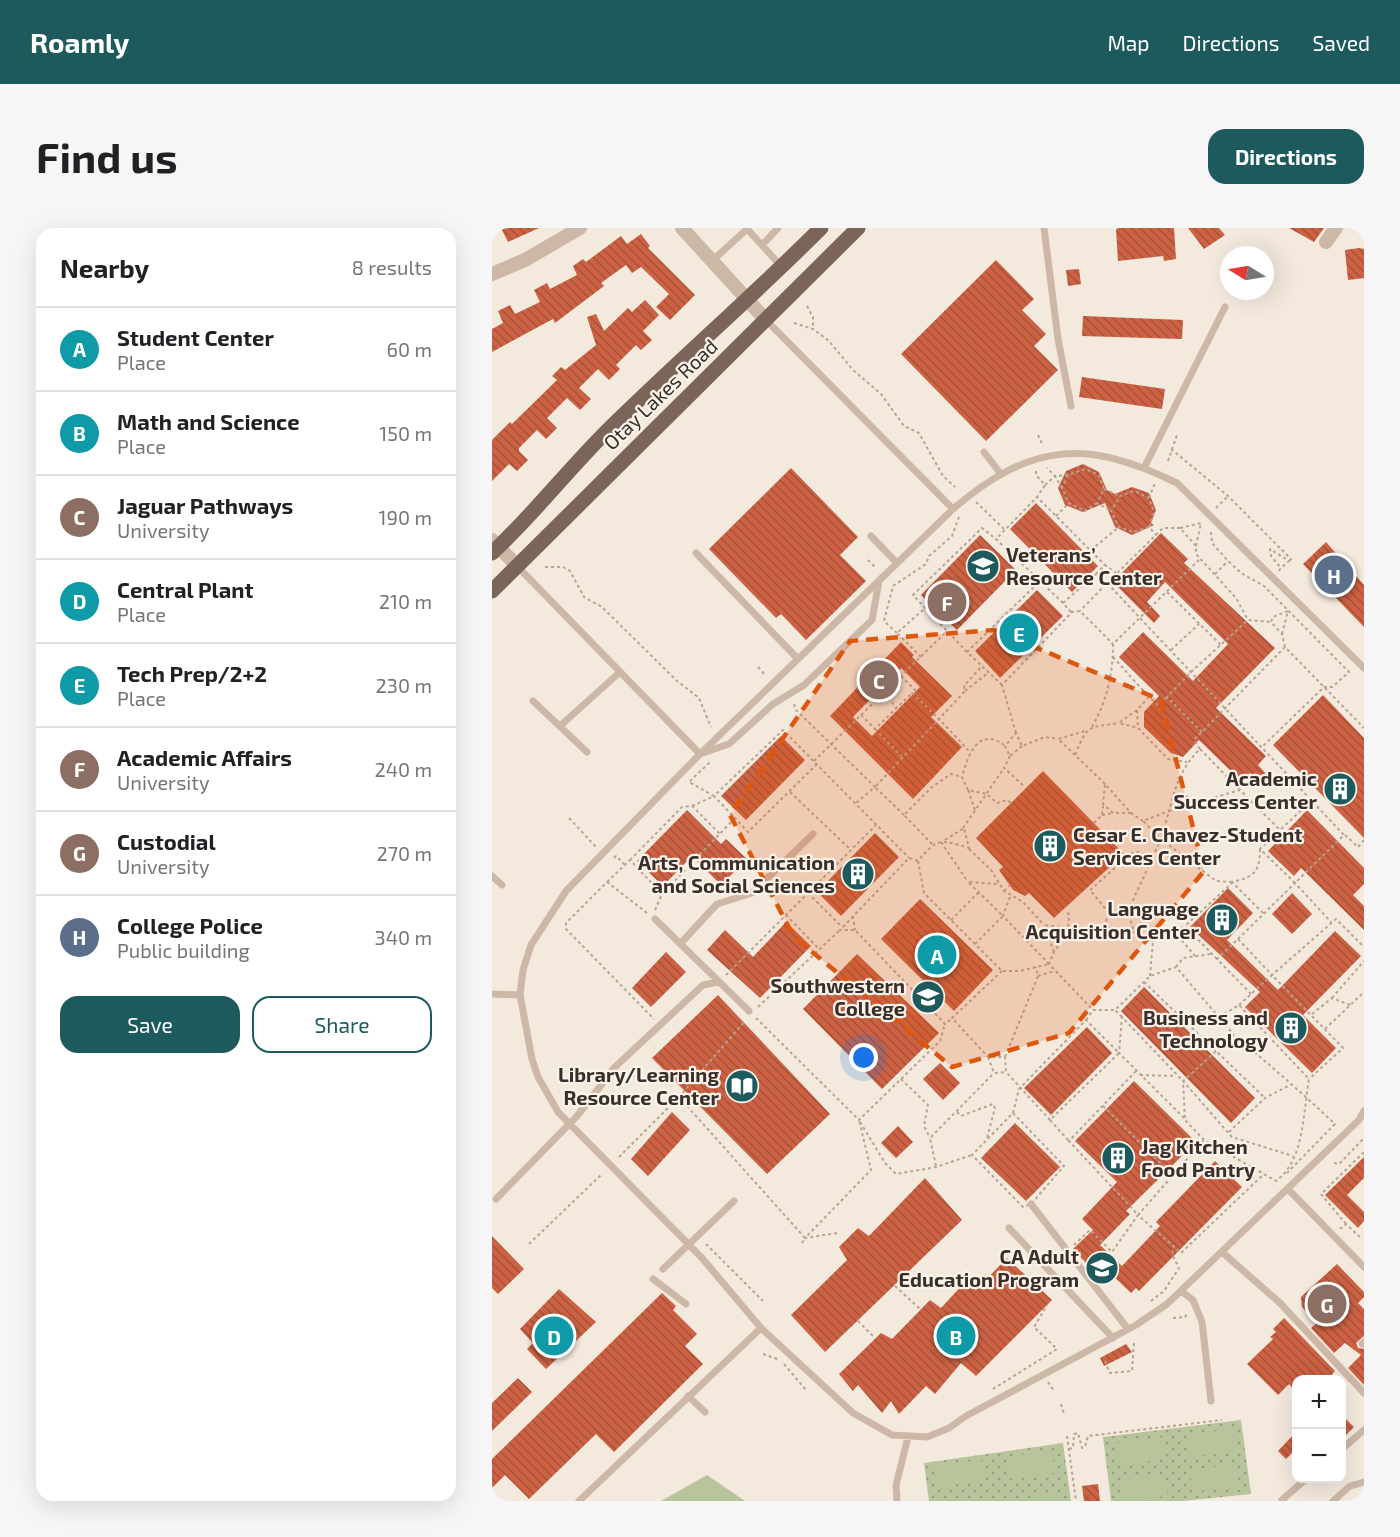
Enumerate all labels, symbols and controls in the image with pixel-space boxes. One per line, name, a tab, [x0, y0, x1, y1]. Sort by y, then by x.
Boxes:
text: Roamly	[30, 25, 129, 59]
text: Map	[1107, 30, 1150, 55]
text: Directions	[1183, 30, 1279, 55]
text: Saved	[1312, 30, 1370, 55]
button: Directions	[1208, 129, 1364, 184]
text: Find us	[36, 131, 178, 181]
north arrow	[1220, 246, 1274, 300]
text: Nearby	[60, 252, 149, 283]
text: 8 results	[352, 255, 432, 279]
text: Student Center	[117, 324, 274, 350]
street label: Otay Lakes Road	[598, 334, 722, 454]
text: A	[73, 337, 86, 361]
text: 60 m	[387, 337, 432, 361]
text: Place	[117, 350, 166, 374]
text: Math and Science	[117, 408, 300, 434]
text: B	[73, 421, 86, 445]
text: 150 m	[379, 421, 432, 445]
text: Place	[117, 434, 166, 458]
text: Jaguar Pathways	[117, 492, 293, 518]
text: C	[74, 505, 85, 529]
text: 190 m	[379, 505, 432, 529]
text: University	[117, 518, 209, 542]
place label: Veterans’ Resource Center	[1006, 542, 1162, 589]
school or university icon: Veterans’ Resource Center	[965, 548, 1001, 584]
pin: H	[1314, 552, 1354, 598]
text: Central Plant	[117, 576, 254, 602]
pin: F	[928, 580, 966, 625]
text: D	[73, 589, 86, 613]
text: 210 m	[379, 589, 432, 613]
text: Place	[117, 602, 166, 626]
pin: E	[1000, 610, 1038, 656]
pin: C	[860, 658, 898, 702]
text: Tech Prep/2+2	[117, 660, 267, 686]
text: E	[74, 673, 85, 697]
text: 230 m	[376, 673, 432, 697]
text: Place	[117, 686, 166, 710]
text: Academic Affairs	[117, 744, 292, 770]
text: F	[74, 757, 85, 781]
text: 240 m	[374, 757, 432, 781]
place label: Academic Success Center	[1173, 766, 1317, 813]
text: University	[117, 770, 209, 794]
building icon: Academic Success Center	[1322, 771, 1358, 807]
place label: Cesar E. Chavez-Student Services Center	[1073, 822, 1302, 869]
text: Custodial	[117, 828, 216, 854]
building icon: Cesar E. Chavez-Student Services Center	[1032, 828, 1068, 864]
text: G	[73, 841, 86, 865]
text: 270 m	[376, 841, 432, 865]
place label: Arts, Communication and Social Sciences	[638, 850, 835, 897]
text: University	[117, 854, 209, 878]
building icon: Arts, Communication and Social Sciences	[840, 856, 876, 892]
place label: Language Acquisition Center	[1026, 896, 1199, 943]
building icon: Language Acquisition Center	[1204, 902, 1240, 938]
text: College Police	[117, 912, 263, 938]
text: H	[73, 925, 86, 949]
text: 340 m	[375, 925, 432, 949]
pin: A	[918, 932, 956, 978]
text: Public building	[117, 938, 250, 962]
place label: Southwestern College	[771, 973, 905, 1020]
school or university icon: Southwestern College	[910, 979, 946, 1015]
button: Save	[60, 996, 240, 1053]
button: Share	[252, 996, 432, 1053]
place label: Business and Technology	[1143, 1005, 1269, 1053]
building icon: Business and Technology	[1273, 1010, 1309, 1046]
your location	[849, 1043, 878, 1072]
place label: Library/Learning Resource Center	[558, 1062, 719, 1109]
library icon: Library/Learning Resource Center	[724, 1068, 760, 1104]
place label: Jag Kitchen Food Pantry	[1141, 1134, 1256, 1182]
building icon: Jag Kitchen Food Pantry	[1100, 1140, 1136, 1176]
place label: CA Adult Education Program	[899, 1244, 1079, 1291]
school or university icon: CA Adult Education Program	[1084, 1250, 1120, 1286]
pin: G	[1308, 1282, 1346, 1326]
pin: D	[534, 1314, 574, 1358]
pin: B	[936, 1314, 976, 1358]
map controls	[1292, 1375, 1346, 1483]
button: +	[1292, 1375, 1346, 1429]
button: −	[1292, 1429, 1346, 1483]

